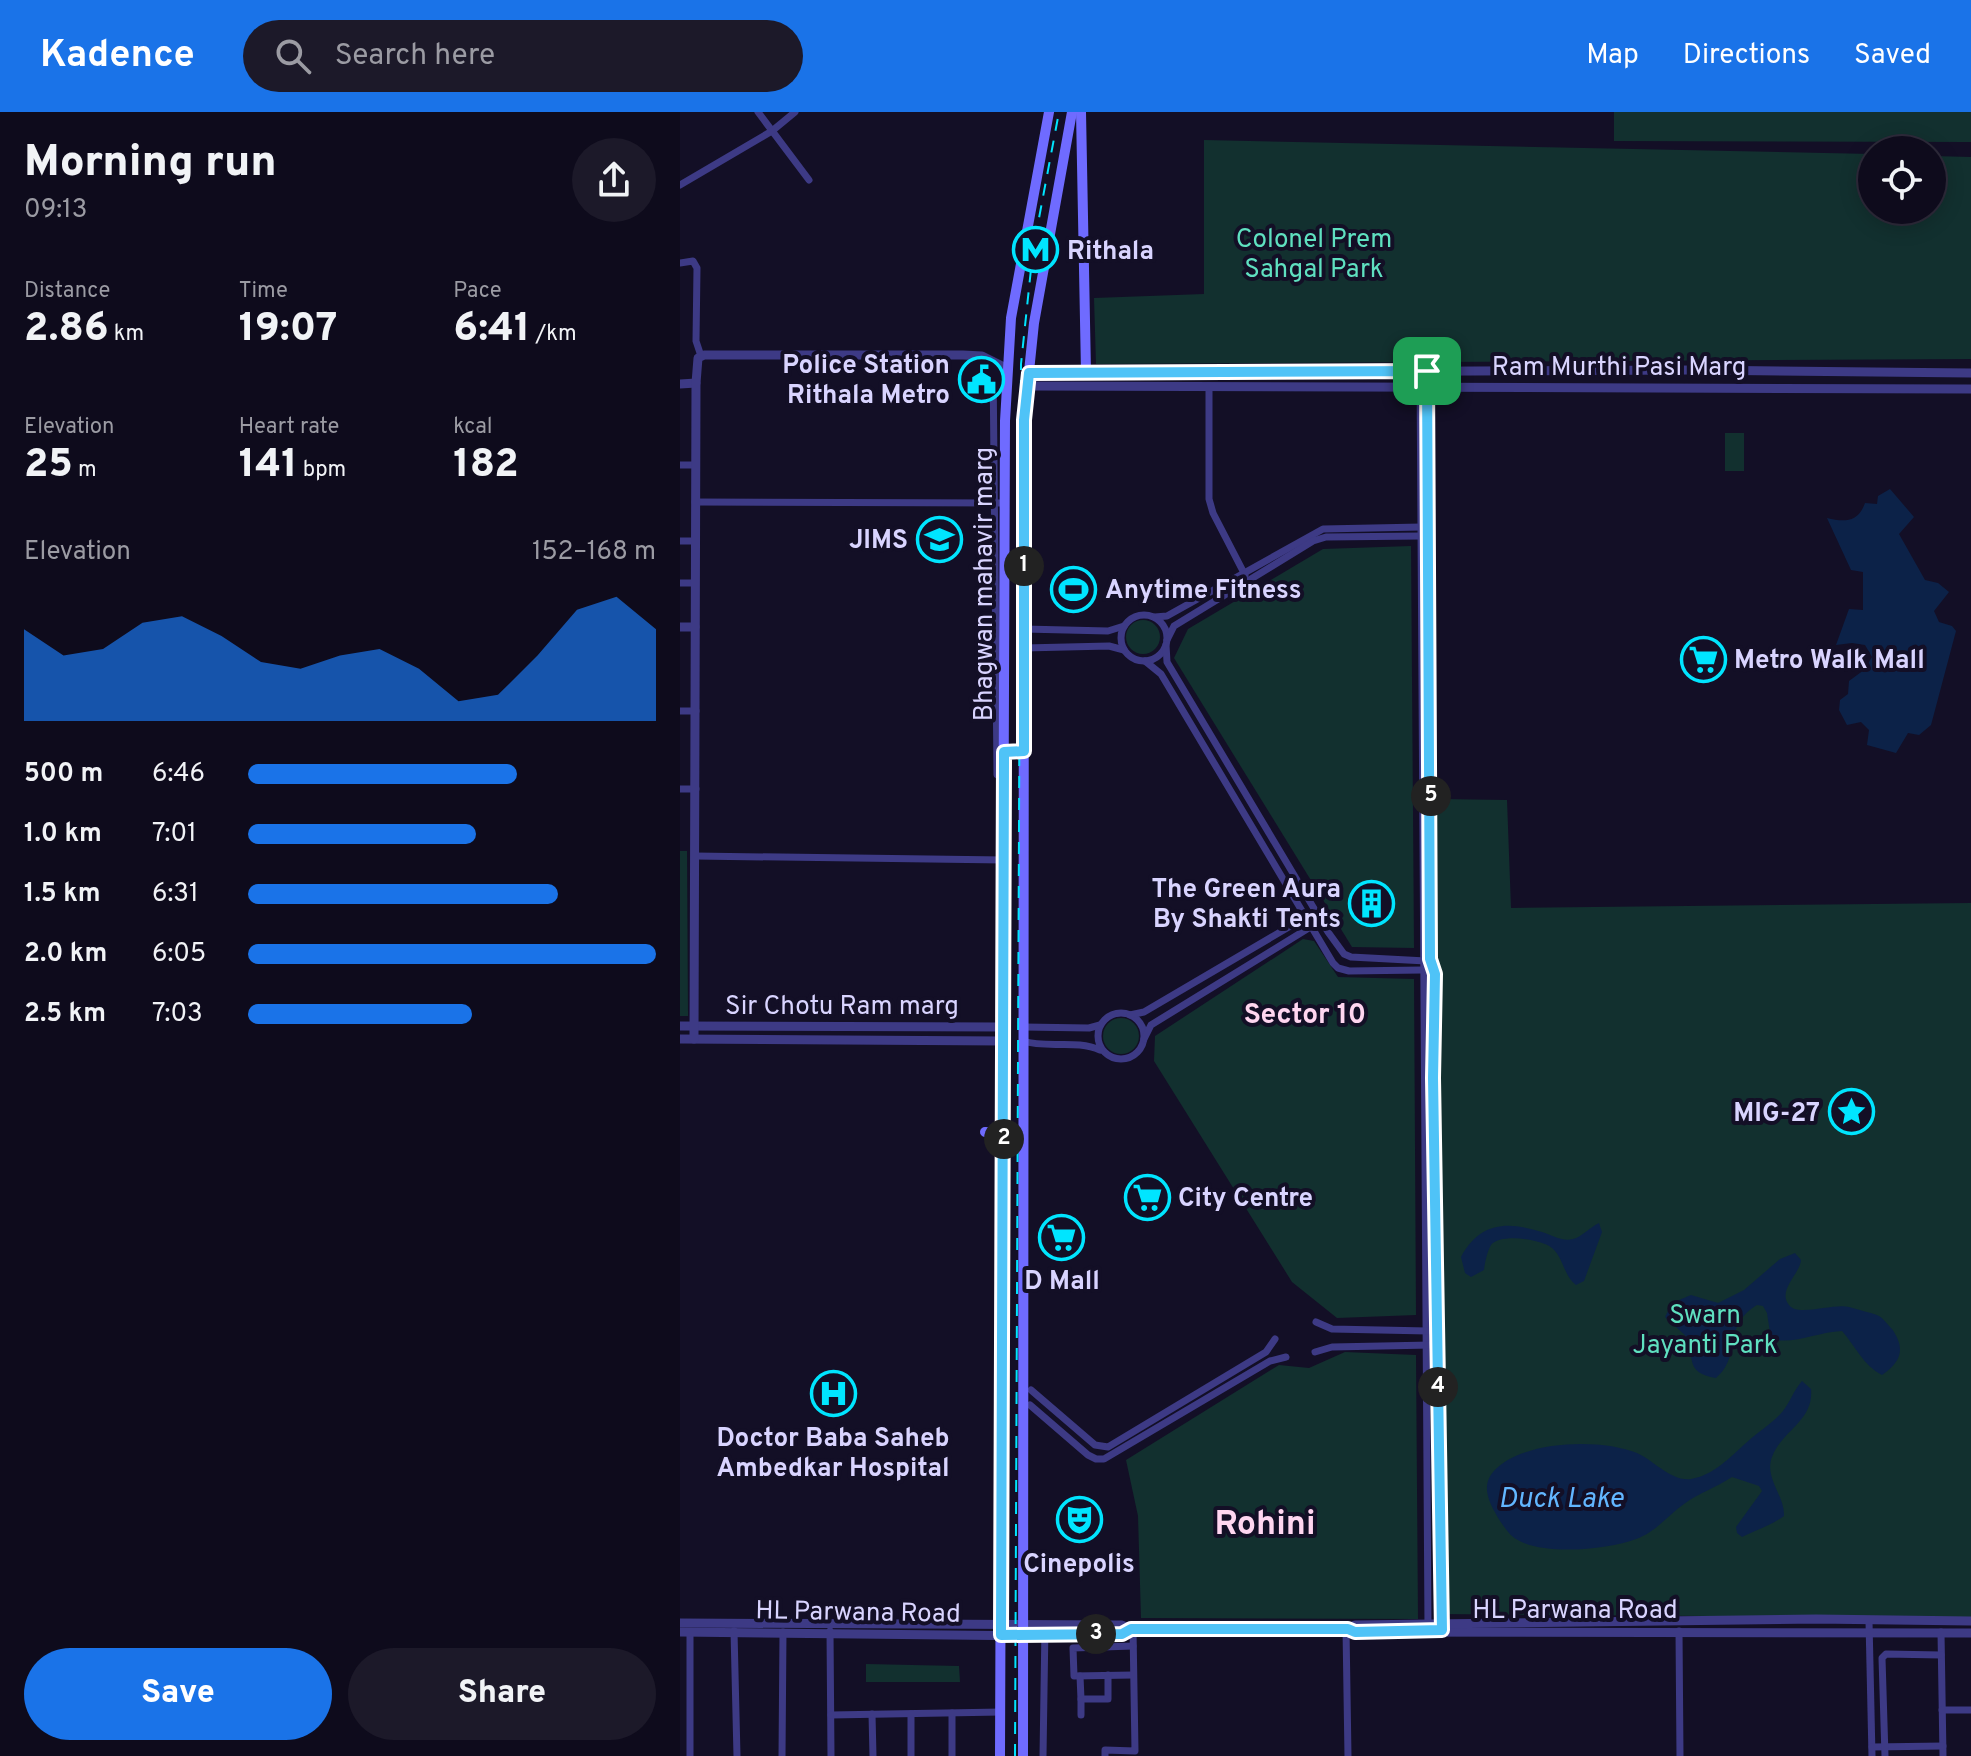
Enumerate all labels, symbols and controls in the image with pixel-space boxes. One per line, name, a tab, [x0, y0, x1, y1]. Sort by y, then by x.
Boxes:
search box	[243, 20, 803, 92]
text: Kadence	[40, 32, 195, 81]
icon: search	[271, 34, 315, 78]
text: Search here	[335, 38, 495, 75]
text: Map	[1586, 38, 1639, 74]
text: Directions	[1683, 38, 1810, 74]
text: Saved	[1854, 38, 1931, 74]
text: Morning run	[24, 136, 277, 192]
map controls	[1858, 136, 1946, 224]
button: locate	[1858, 136, 1946, 224]
button: share	[572, 138, 656, 222]
text: 09:13	[24, 194, 87, 227]
park label: Colonel Prem Sahgal Park	[1236, 224, 1392, 287]
metro station icon: Rithala	[1012, 226, 1060, 274]
place label: Rithala	[1067, 236, 1154, 269]
text: Distance	[24, 278, 110, 305]
text: Time	[239, 278, 288, 305]
text: Pace	[453, 278, 502, 305]
text: 2.86	[24, 305, 109, 355]
text: 19:07	[239, 305, 337, 355]
text: 6:41	[453, 305, 530, 355]
text: km	[109, 321, 144, 348]
text: /km	[530, 321, 577, 348]
pin	[1393, 337, 1461, 405]
icon: arrive	[1405, 349, 1449, 393]
place label: Police Station Rithala Metro	[782, 350, 950, 413]
street label: Ram Murthi Pasi Marg	[1492, 352, 1746, 385]
public building icon: Police Station Rithala Metro	[957, 355, 1005, 403]
text: Elevation	[24, 414, 114, 441]
text: Heart rate	[239, 414, 339, 441]
text: kcal	[453, 414, 492, 441]
text: 25	[24, 441, 73, 491]
text: 141	[239, 441, 298, 491]
text: 182	[453, 441, 519, 491]
street label: Bhagwan mahavir marg	[969, 447, 1002, 721]
text: m	[73, 457, 97, 484]
text: bpm	[298, 457, 346, 484]
school or university icon: JIMS	[915, 515, 963, 563]
place label: JIMS	[849, 525, 908, 558]
text: Elevation	[24, 536, 131, 569]
text: 152–168 m	[532, 536, 656, 569]
pin: 1	[1004, 546, 1044, 586]
text: 1	[1020, 552, 1028, 579]
sports icon: Anytime Fitness	[1050, 565, 1098, 613]
place label: Anytime Fitness	[1105, 575, 1302, 608]
supermarket icon: Metro Walk Mall	[1679, 635, 1727, 683]
place label: Metro Walk Mall	[1734, 645, 1925, 678]
text: 500 m	[24, 758, 103, 791]
text: 6:46	[152, 758, 205, 791]
pin: 5	[1411, 776, 1451, 816]
text: 5	[1424, 782, 1438, 809]
text: 1.0 km	[24, 818, 102, 851]
text: 7:01	[152, 818, 197, 851]
place label: The Green Aura By Shakti Tents	[1151, 874, 1341, 937]
text: 1.5 km	[24, 878, 101, 911]
text: 6:31	[152, 878, 199, 911]
building icon: The Green Aura By Shakti Tents	[1348, 879, 1396, 927]
text: 2.0 km	[24, 938, 107, 971]
text: 6:05	[152, 938, 206, 971]
street label: Sir Chotu Ram marg	[725, 991, 959, 1024]
text: 2.5 km	[24, 998, 106, 1031]
text: 7:03	[152, 998, 203, 1031]
district label: Sector 10	[1244, 998, 1366, 1034]
place icon: MIG-27	[1827, 1088, 1875, 1136]
place label: MIG-27	[1733, 1098, 1820, 1131]
pin: 2	[984, 1119, 1024, 1159]
text: 2	[997, 1125, 1011, 1152]
supermarket icon: City Centre	[1123, 1173, 1171, 1221]
place label: City Centre	[1178, 1183, 1313, 1216]
supermarket icon: D Mall	[1038, 1213, 1086, 1261]
place label: D Mall	[1024, 1266, 1100, 1299]
park label: Swarn Jayanti Park	[1632, 1300, 1778, 1363]
pin: 4	[1418, 1367, 1458, 1407]
hospital icon: Doctor Baba Saheb Ambedkar Hospital	[809, 1370, 857, 1418]
text: 4	[1431, 1373, 1445, 1400]
place label: Doctor Baba Saheb Ambedkar Hospital	[716, 1423, 950, 1486]
water label: Duck Lake	[1499, 1482, 1624, 1518]
theatre icon: Cinepolis	[1055, 1496, 1103, 1544]
district label: Rohini	[1214, 1504, 1316, 1547]
place label: Cinepolis	[1023, 1549, 1135, 1582]
street label: HL Parwana Road	[755, 1595, 961, 1632]
street label: HL Parwana Road	[1472, 1595, 1678, 1628]
pin: 3	[1076, 1614, 1116, 1654]
text: 3	[1089, 1620, 1103, 1647]
button: Save	[24, 1648, 332, 1740]
button: Share	[348, 1648, 656, 1740]

